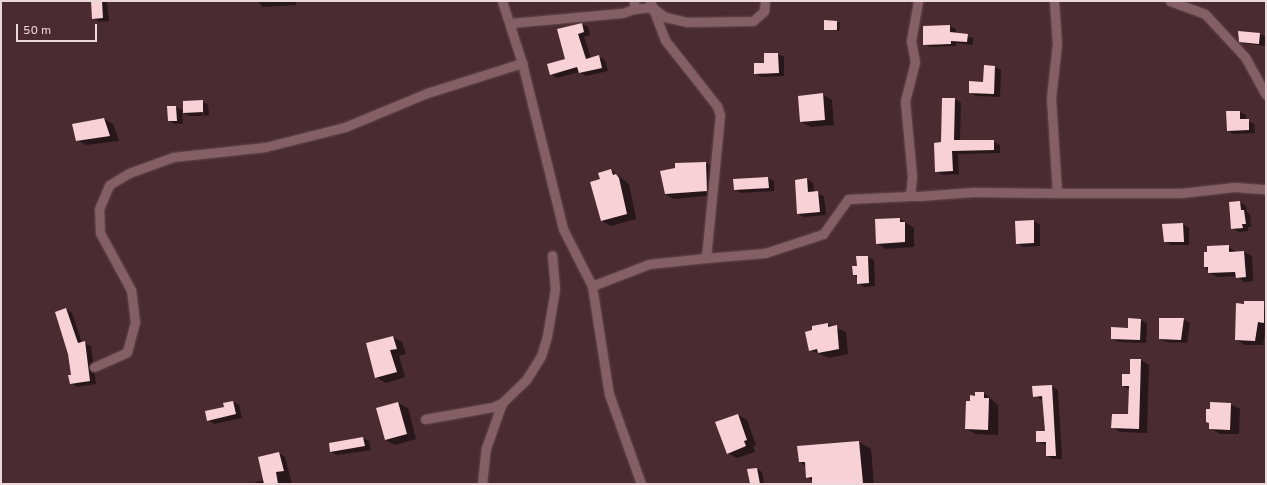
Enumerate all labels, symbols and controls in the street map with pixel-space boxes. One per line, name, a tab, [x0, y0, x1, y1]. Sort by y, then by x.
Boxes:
scale bar	[18, 16, 99, 42]
text: 50 m	[23, 23, 51, 39]

